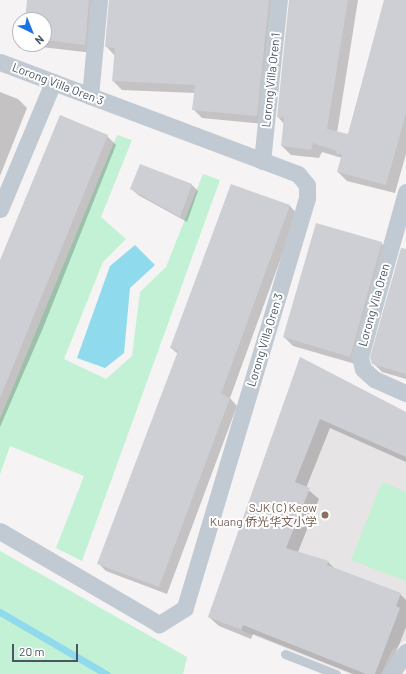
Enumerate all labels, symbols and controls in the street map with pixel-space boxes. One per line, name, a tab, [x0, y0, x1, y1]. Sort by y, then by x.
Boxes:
north arrow	[12, 12, 52, 52]
street label: Lorong Villa Oren 1	[259, 32, 283, 128]
text: N	[33, 33, 47, 48]
street label: Lorong Villa Oren 3	[10, 60, 106, 108]
street label: Lorong Vila Oren	[355, 262, 393, 348]
street label: Lorong Villa Oren 3	[244, 292, 286, 388]
place label: SJK (C) Keow Kuang 侨光华文小学	[210, 501, 317, 529]
marker: SJK (C) Keow Kuang 侨光华文小学	[320, 510, 330, 520]
scale bar	[14, 636, 80, 662]
text: 20 m	[19, 644, 45, 658]

